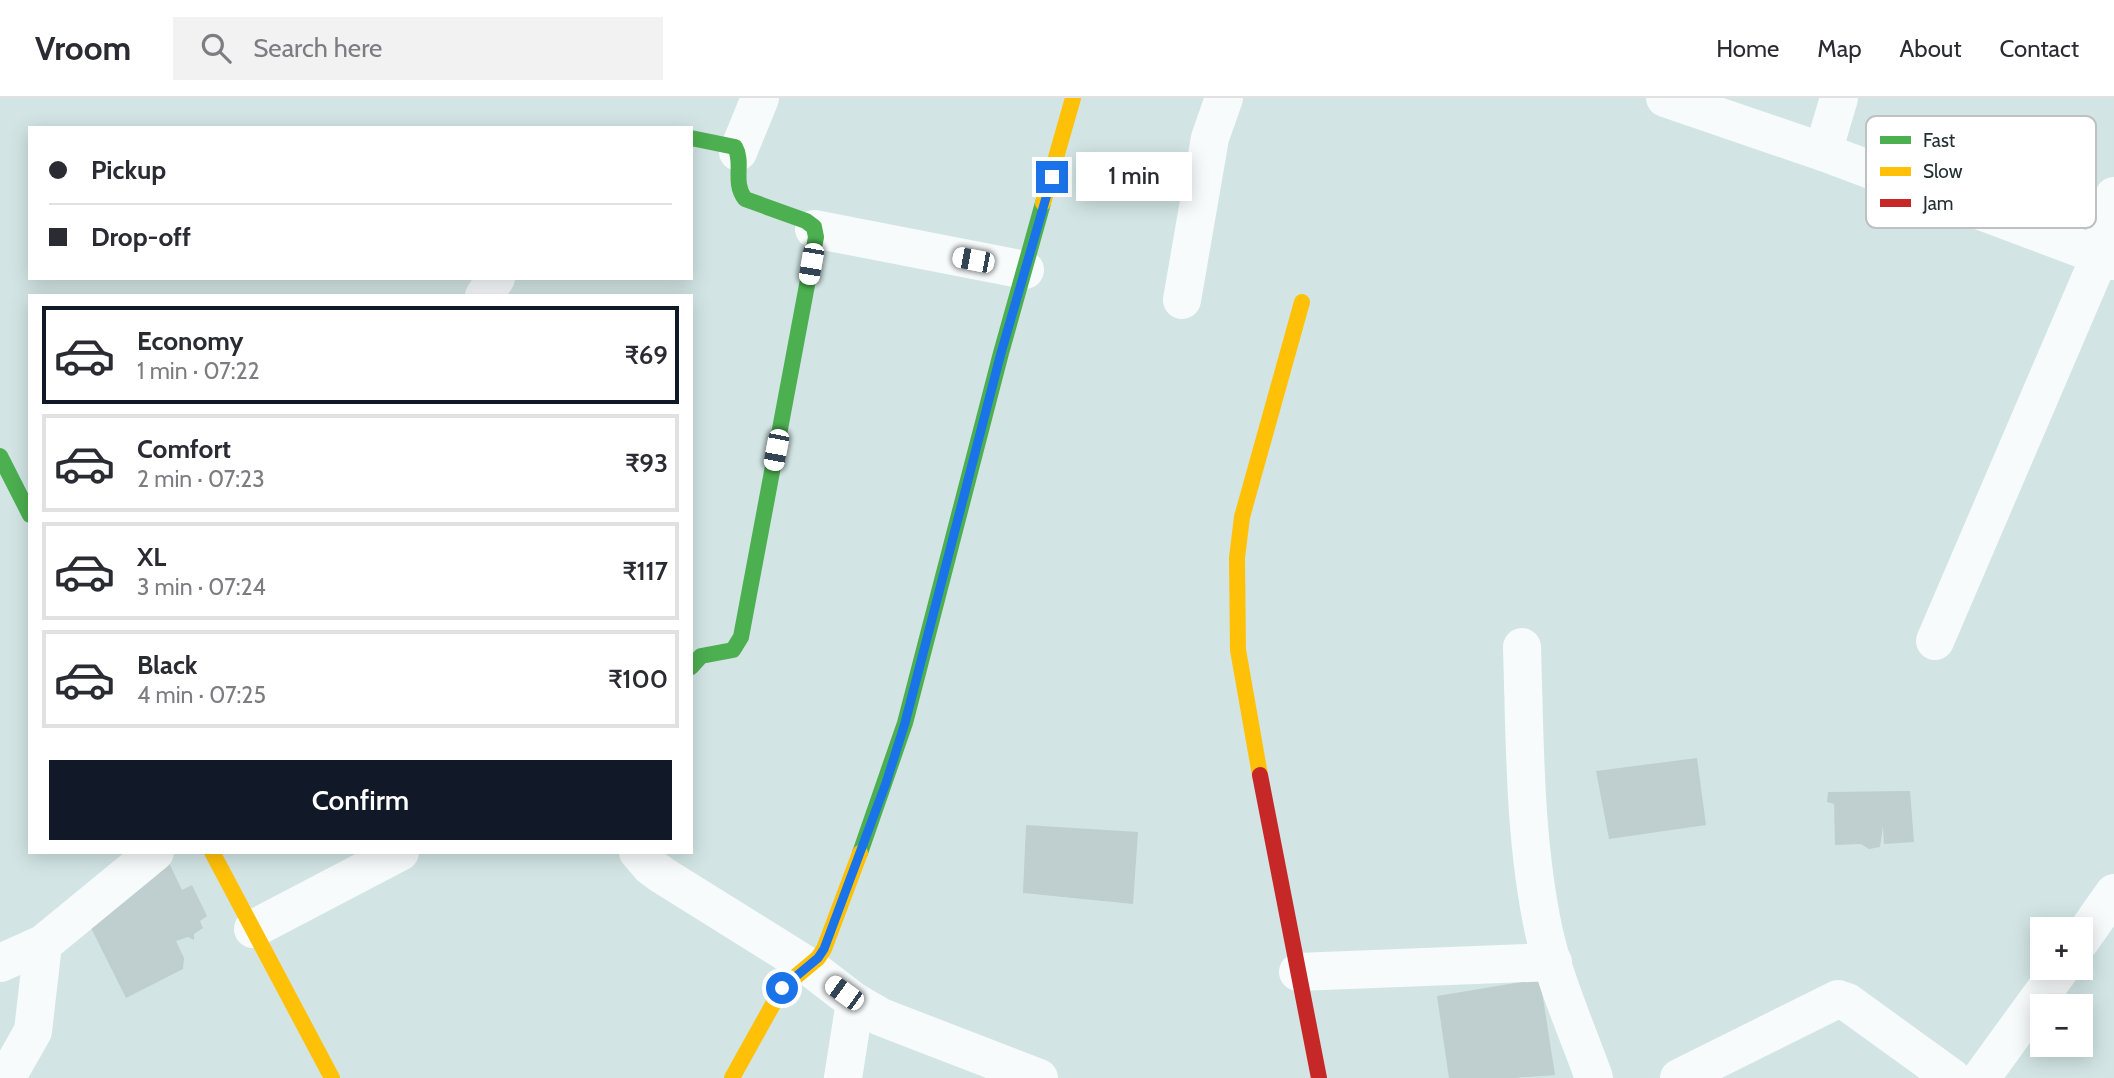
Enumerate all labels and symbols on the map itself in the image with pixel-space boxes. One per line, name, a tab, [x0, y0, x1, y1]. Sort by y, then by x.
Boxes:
legend	[1866, 116, 2096, 228]
text: Fast	[1923, 129, 1956, 152]
callout: 1 min	[1076, 153, 1192, 202]
text: Slow	[1923, 160, 1963, 183]
route end	[1036, 161, 1068, 193]
text: Jam	[1922, 192, 1953, 215]
car	[798, 241, 825, 287]
car	[951, 246, 996, 274]
car	[762, 427, 791, 473]
route start	[766, 972, 798, 1004]
car	[821, 972, 868, 1014]

